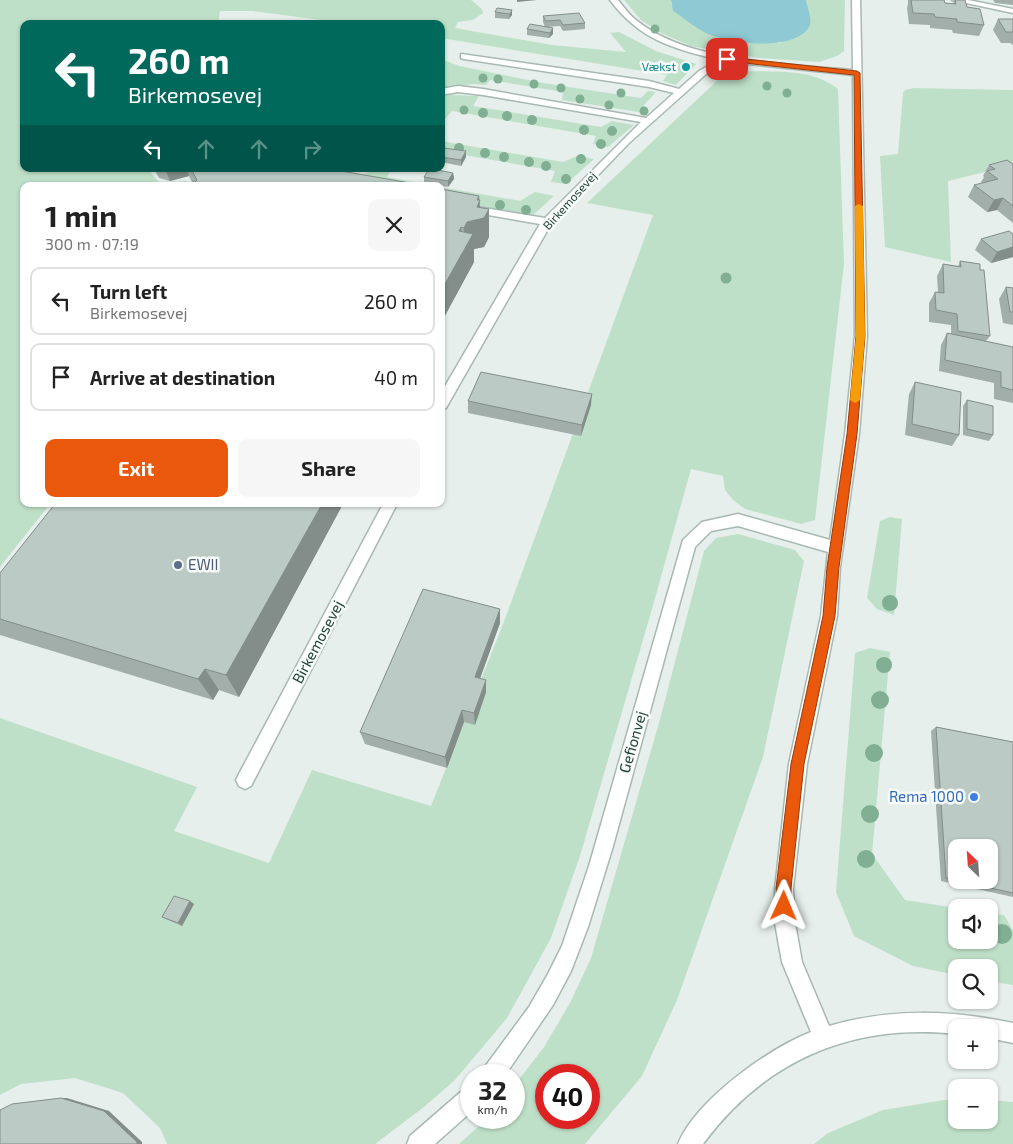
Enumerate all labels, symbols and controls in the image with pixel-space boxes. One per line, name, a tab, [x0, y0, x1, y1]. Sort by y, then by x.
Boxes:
pin	[706, 38, 748, 80]
text: 260 m	[128, 39, 229, 81]
icon: left	[45, 40, 110, 105]
icon: arrive	[713, 45, 741, 73]
place label: Vækst	[642, 59, 676, 73]
marker: Vækst	[680, 61, 692, 73]
text: Birkemosevej	[128, 81, 262, 107]
icon: left	[139, 135, 167, 163]
icon: ahead	[192, 135, 220, 163]
icon: ahead	[245, 135, 273, 163]
icon: right	[298, 135, 326, 163]
street label: Birkemosevej	[540, 168, 600, 233]
text: 1 min	[45, 197, 117, 233]
button: close	[368, 199, 420, 251]
text: 300 m · 07:19	[45, 234, 139, 253]
text: Turn left	[90, 280, 167, 303]
icon: left	[47, 287, 75, 315]
text: 260 m	[364, 290, 418, 313]
text: Birkemosevej	[90, 303, 188, 322]
icon: arrive	[47, 363, 75, 391]
text: Arrive at destination	[90, 366, 275, 389]
text: 40 m	[374, 366, 418, 389]
button: Exit	[45, 439, 228, 497]
button: Share	[238, 439, 420, 497]
place label: EWII	[188, 555, 218, 573]
marker: EWII	[172, 559, 184, 571]
street label: Birkemosevej	[288, 597, 347, 687]
street label: Gefionvej	[615, 709, 650, 775]
place label: Rema 1000	[889, 787, 964, 805]
marker: Rema 1000	[968, 791, 980, 803]
north arrow	[948, 839, 998, 889]
map controls	[948, 839, 998, 1129]
position arrow	[757, 879, 809, 931]
button: sound	[948, 899, 998, 949]
button: search	[948, 959, 998, 1009]
button: +	[948, 1019, 998, 1069]
speed limit sign: 40	[535, 1064, 600, 1129]
text: 32	[478, 1075, 507, 1105]
button: −	[948, 1079, 998, 1129]
text: km/h	[478, 1102, 507, 1116]

